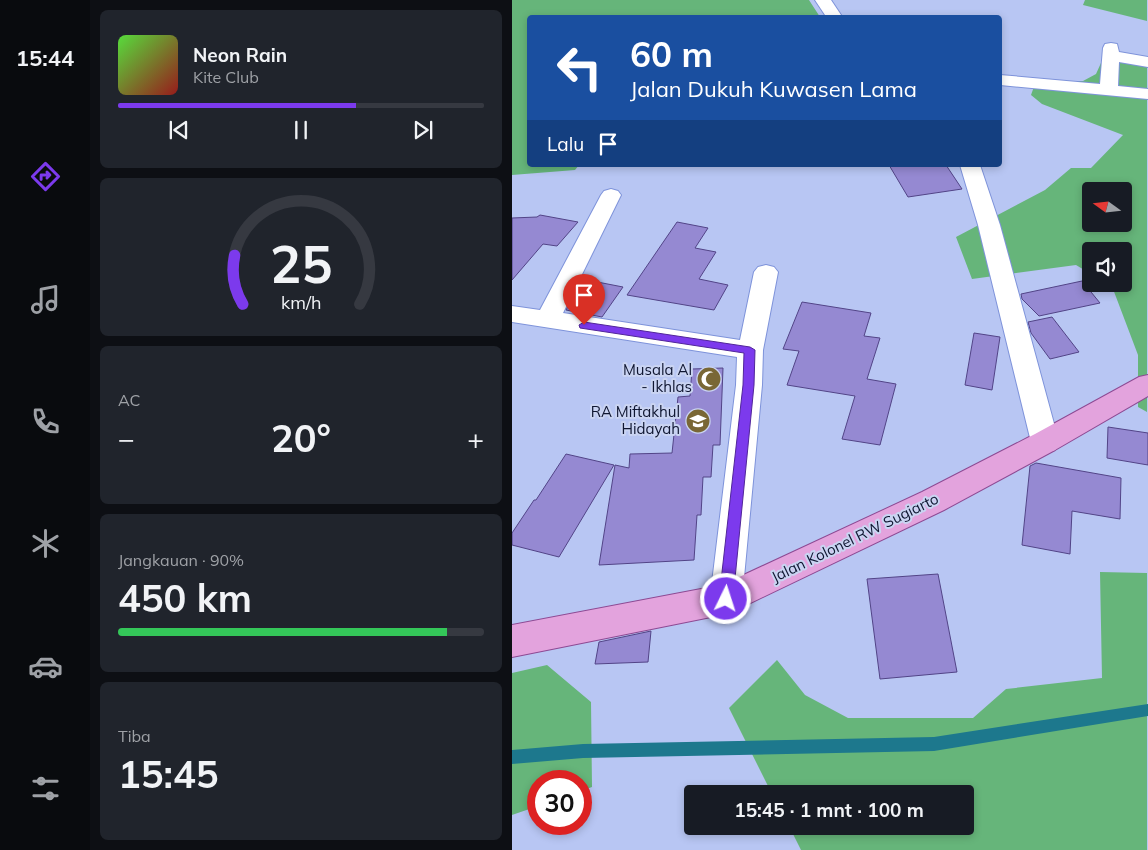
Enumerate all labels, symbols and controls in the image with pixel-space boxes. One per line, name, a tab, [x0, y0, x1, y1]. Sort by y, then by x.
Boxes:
text: 60 m	[630, 32, 713, 76]
icon: left	[547, 35, 612, 100]
text: Neon Rain	[193, 43, 287, 67]
text: 15:44	[16, 44, 74, 72]
text: Kite Club	[193, 67, 259, 87]
text: Jalan Dukuh Kuwasen Lama	[630, 75, 917, 103]
icon: previous	[165, 116, 193, 144]
icon: pause	[287, 116, 315, 144]
icon: next	[409, 116, 437, 144]
icon: arrive	[594, 130, 622, 158]
text: Lalu	[547, 132, 584, 156]
icon: directions	[28, 159, 63, 194]
north arrow	[1082, 182, 1132, 232]
map controls	[1082, 182, 1132, 292]
text: 25	[270, 231, 332, 296]
button: sound	[1082, 242, 1132, 292]
pin	[563, 274, 605, 325]
icon: arrive	[570, 281, 598, 309]
icon: music	[28, 282, 63, 317]
text: km/h	[281, 291, 321, 313]
place label: Musala Al - Ikhlas	[623, 360, 692, 396]
mosque icon: Musala Al - Ikhlas	[696, 366, 722, 392]
text: AC	[118, 390, 141, 410]
place label: RA Miftakhul Hidayah	[591, 402, 680, 438]
icon: phone	[28, 404, 63, 439]
school or university icon: RA Miftakhul Hidayah	[685, 408, 711, 434]
text: 20°	[271, 414, 331, 462]
text: −	[118, 421, 135, 456]
text: +	[467, 421, 484, 456]
street label: Jalan Kolonel RW Sugiarto	[768, 489, 941, 586]
icon: climate	[28, 526, 63, 561]
text: Jangkauan · 90%	[118, 550, 244, 570]
position arrow	[699, 572, 751, 624]
text: 450 km	[118, 574, 252, 622]
icon: car	[28, 649, 63, 684]
text: Tiba	[118, 726, 151, 746]
text: 15:45	[118, 750, 219, 798]
speed limit sign: 30	[527, 770, 592, 835]
icon: filters	[28, 771, 63, 806]
text: 15:45 · 1 mnt · 100 m	[734, 798, 924, 822]

